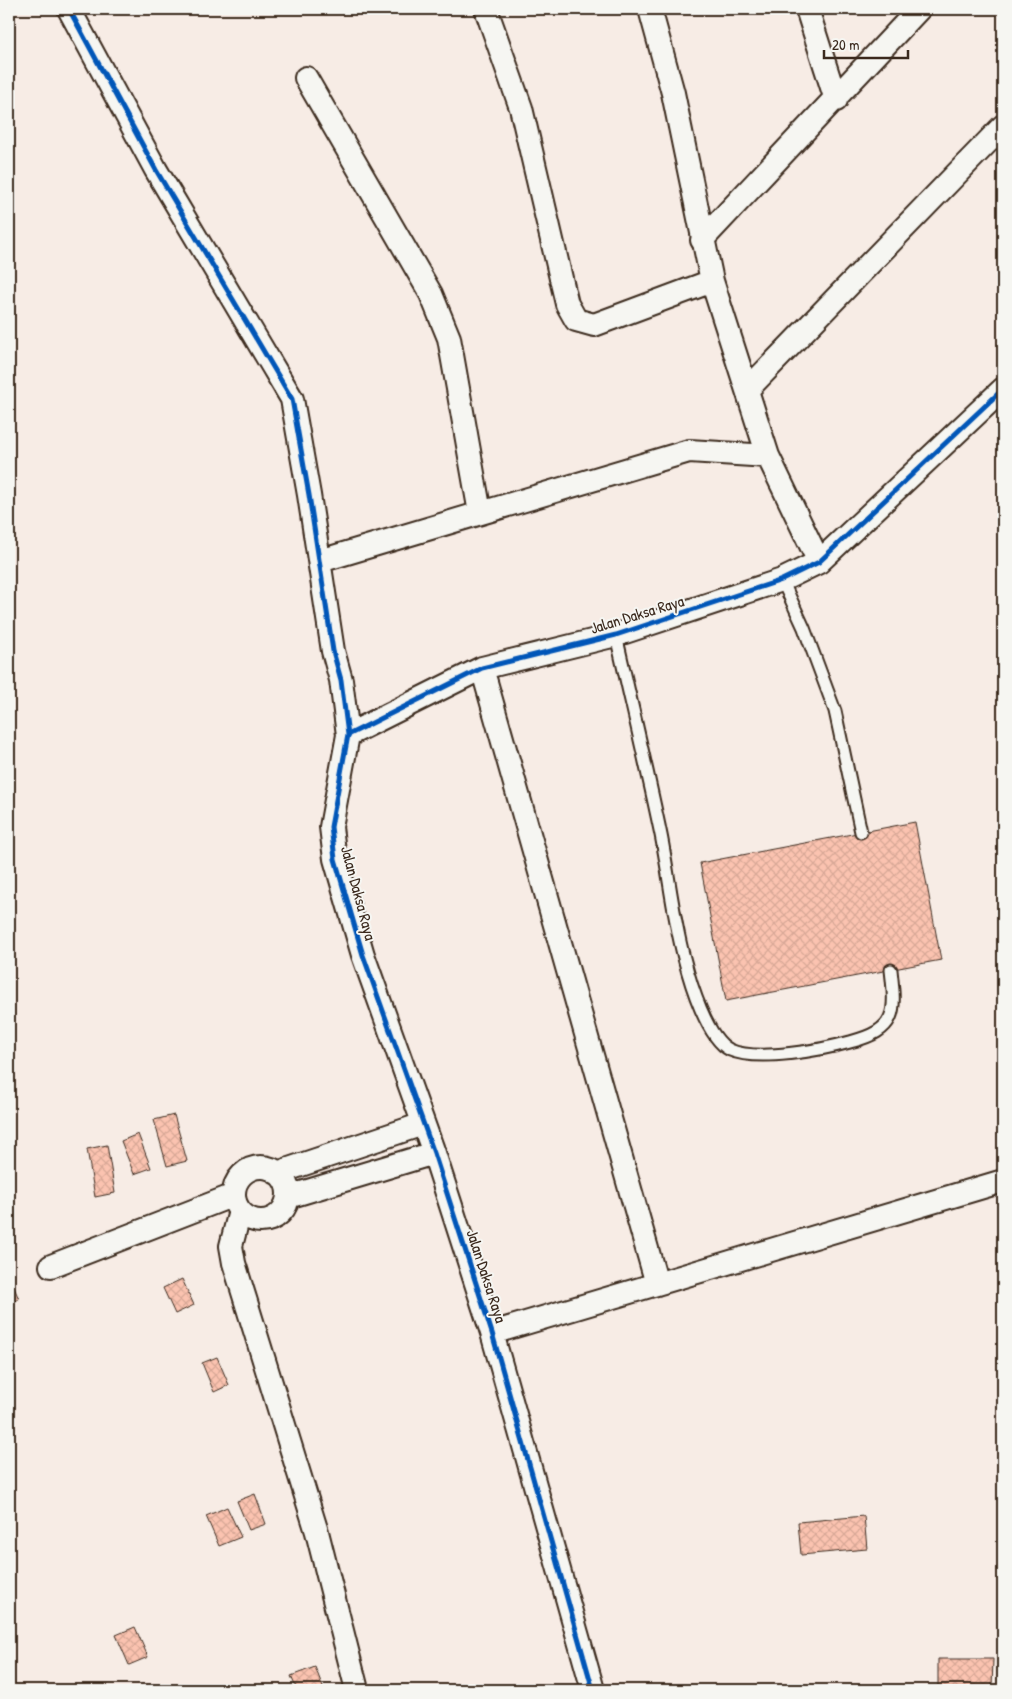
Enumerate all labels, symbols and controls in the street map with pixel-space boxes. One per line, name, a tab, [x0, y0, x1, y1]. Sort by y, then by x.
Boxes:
scale bar	[824, 28, 908, 60]
text: 20 m	[832, 34, 859, 55]
street label: Jalan Daksa Raya	[587, 589, 687, 639]
street label: Jalan Daksa Raya	[336, 843, 382, 943]
street label: Jalan Daksa Raya	[462, 1227, 512, 1325]

